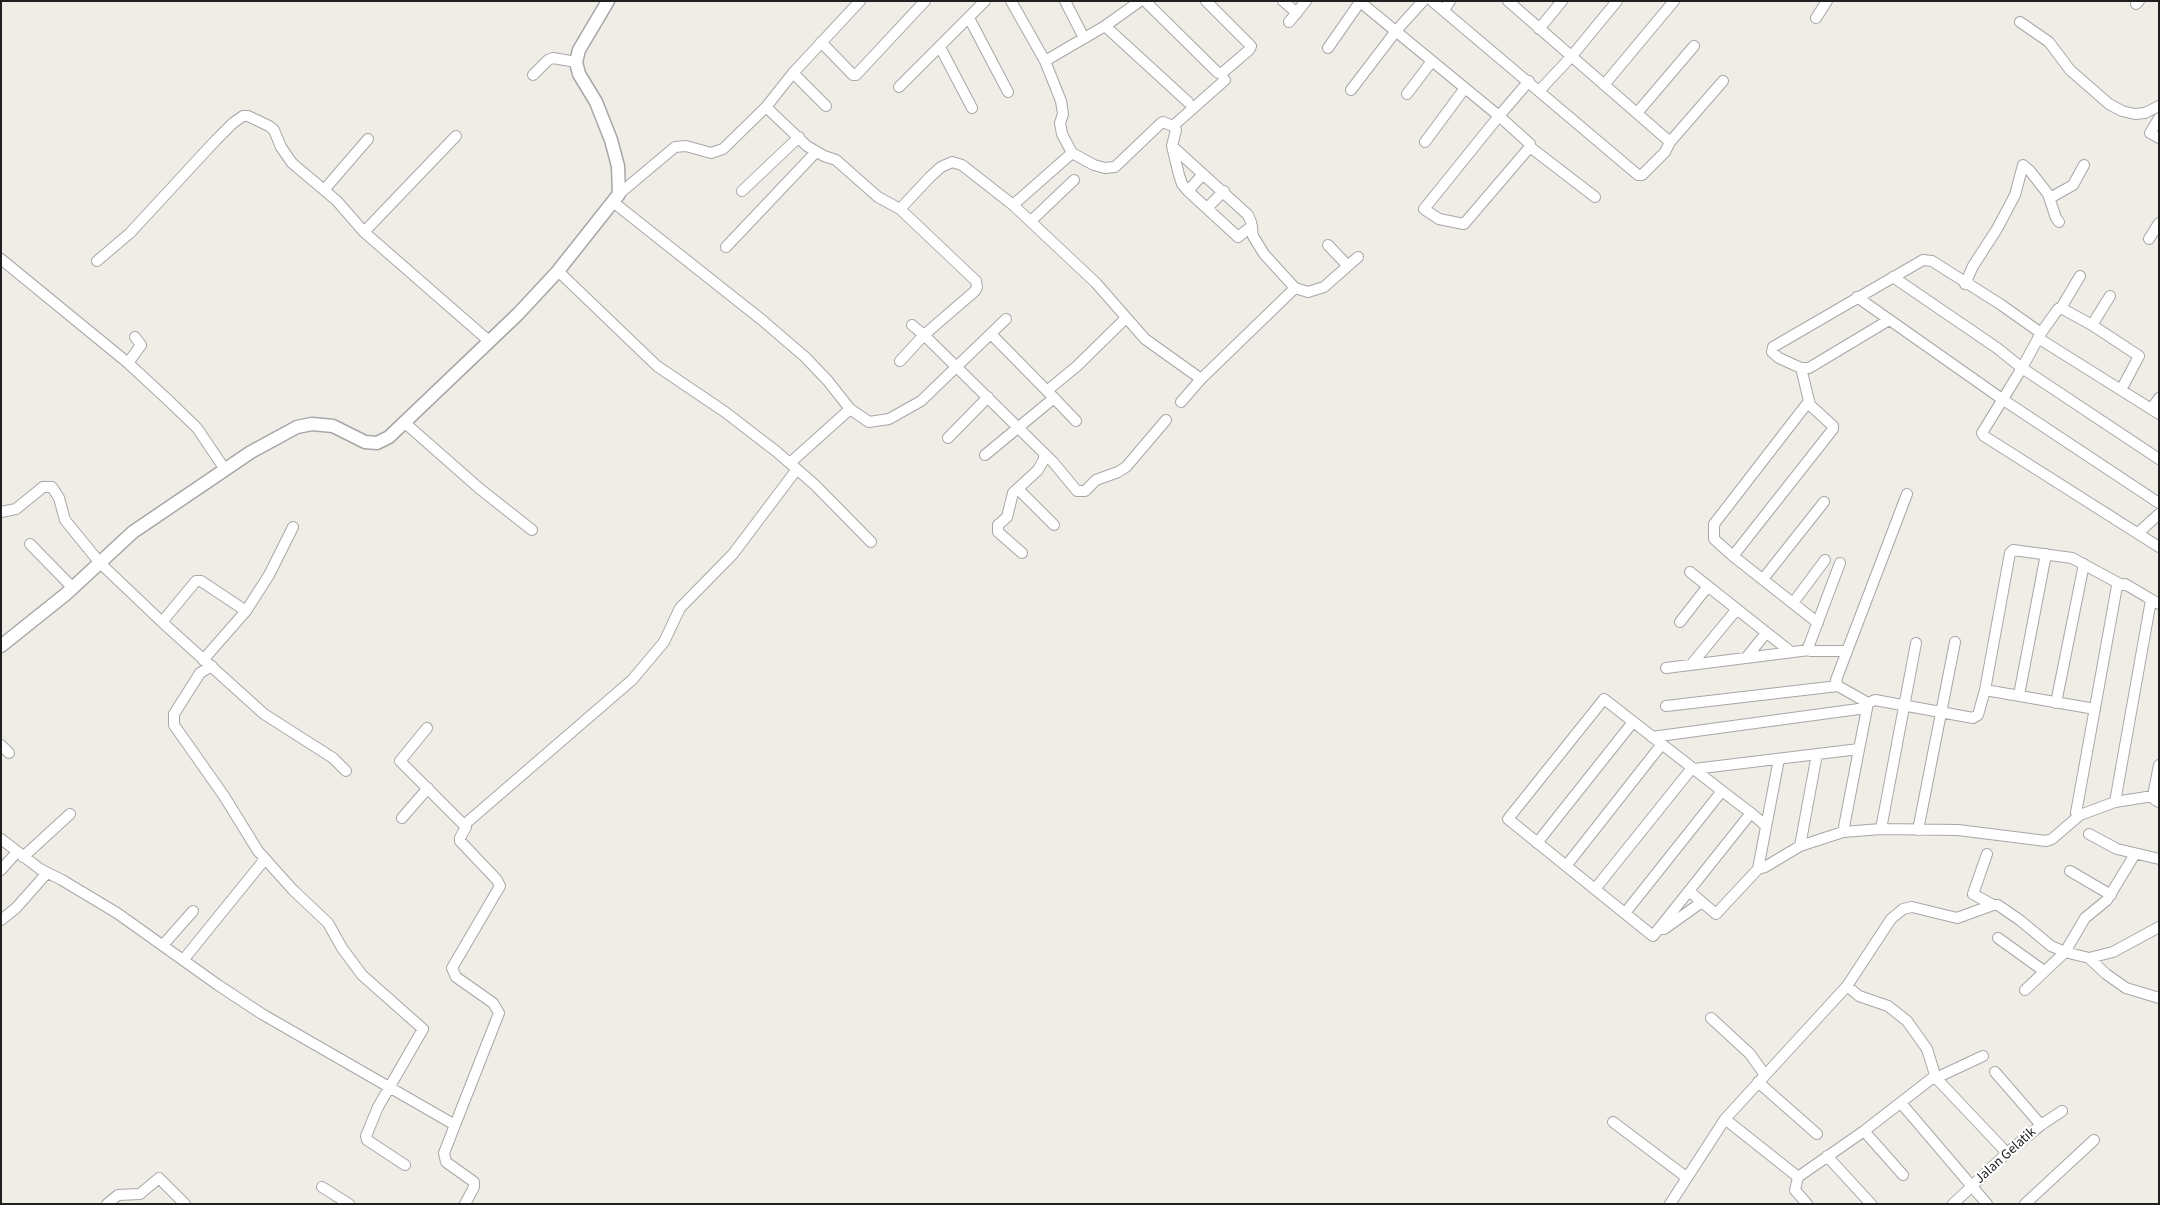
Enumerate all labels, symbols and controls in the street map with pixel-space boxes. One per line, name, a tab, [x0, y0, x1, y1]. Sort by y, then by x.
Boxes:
street label: Jalan Gelatik	[1972, 1124, 2040, 1188]

